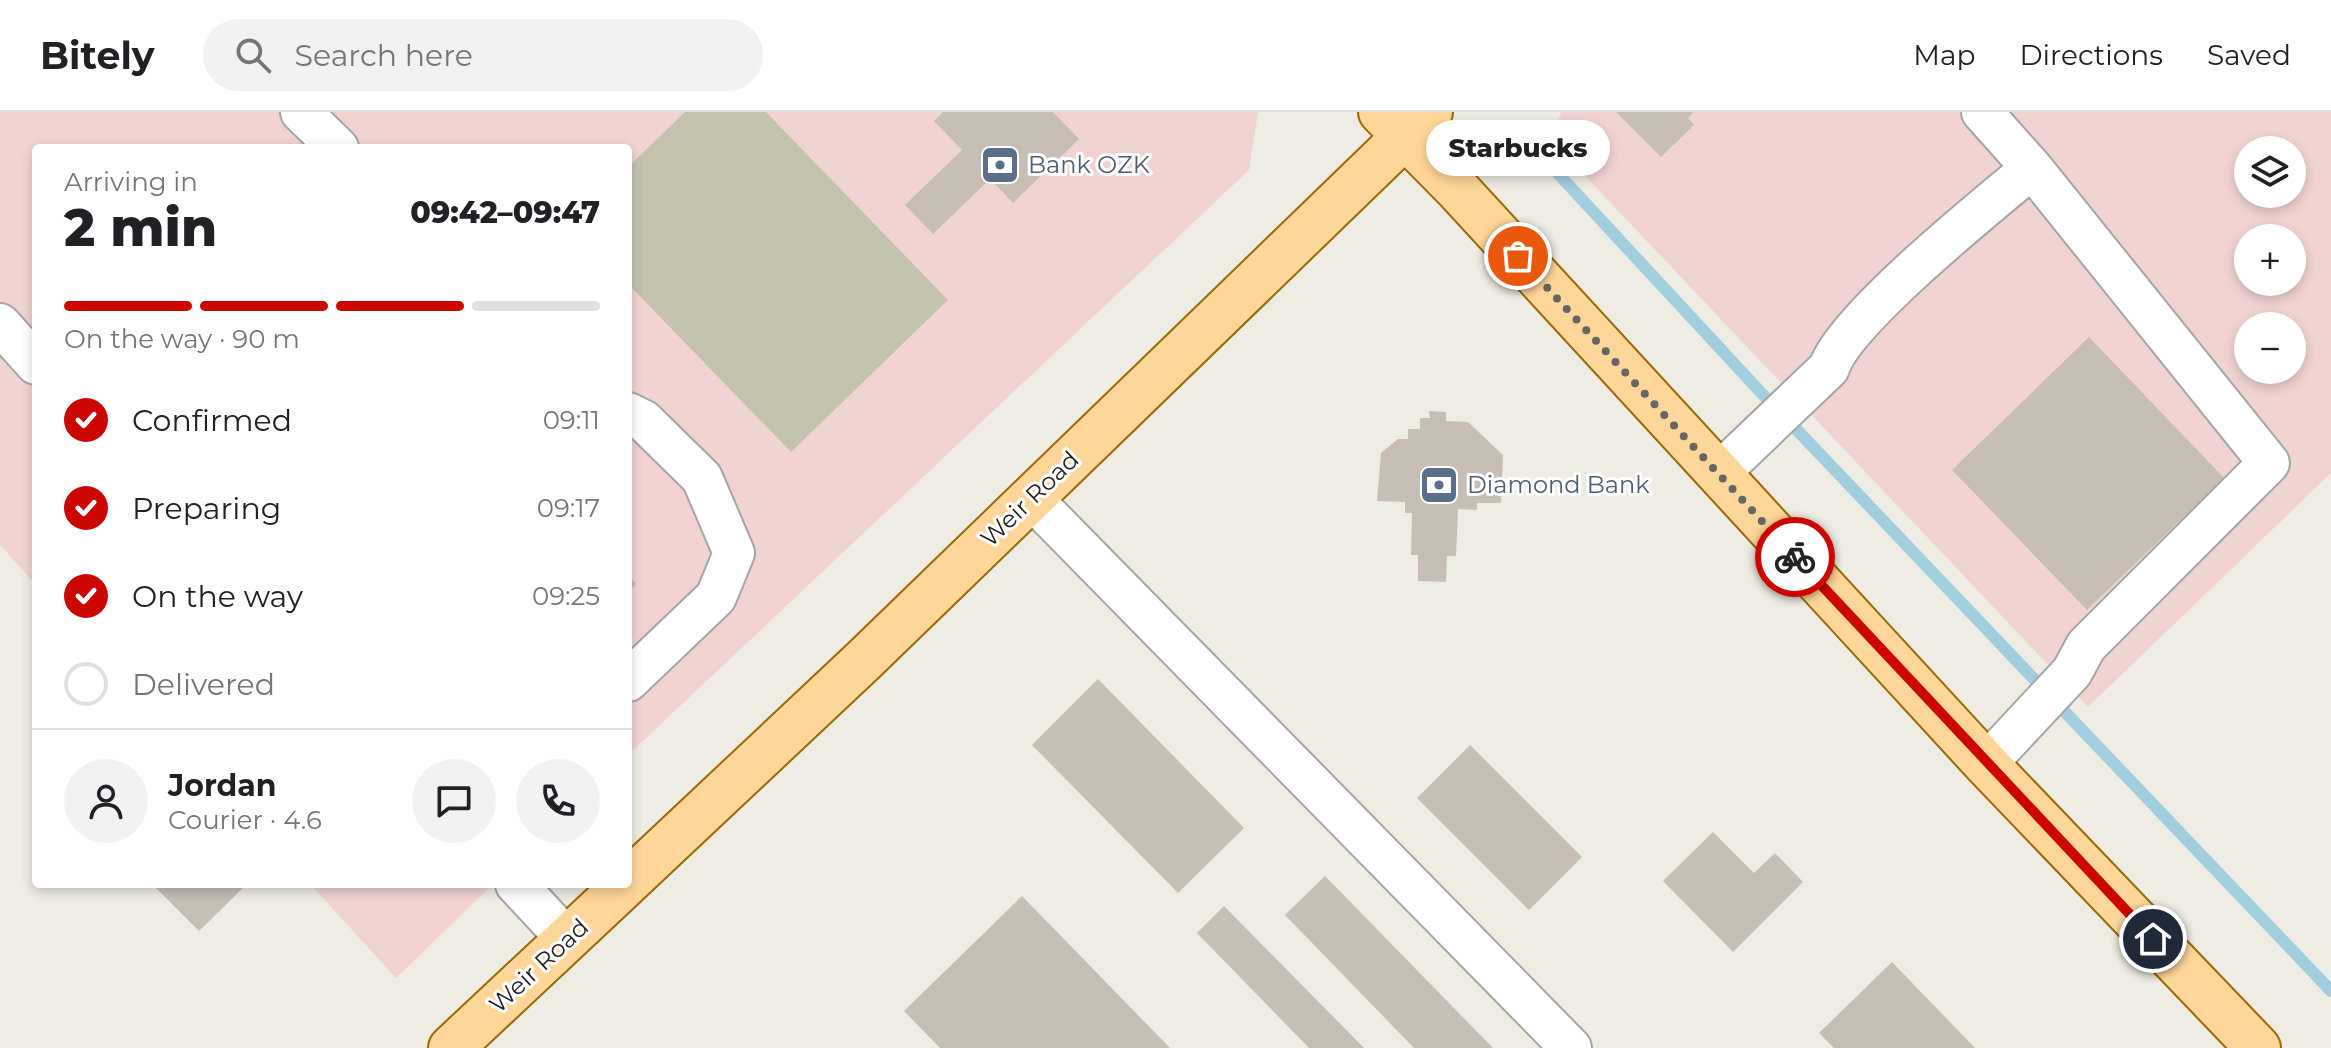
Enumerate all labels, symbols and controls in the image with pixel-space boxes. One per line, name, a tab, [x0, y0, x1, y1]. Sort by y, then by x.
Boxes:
search box	[203, 19, 763, 91]
text: Bitely	[40, 32, 155, 79]
icon: search	[231, 33, 275, 77]
text: Search here	[295, 37, 473, 74]
text: Map	[1913, 38, 1975, 72]
text: Directions	[2019, 38, 2163, 72]
text: Saved	[2207, 38, 2291, 72]
callout: Starbucks	[1426, 120, 1610, 176]
text: Starbucks	[1449, 132, 1587, 164]
map controls	[2234, 136, 2306, 384]
button: layers	[2234, 136, 2306, 208]
bank icon: Bank OZK	[979, 144, 1021, 186]
place label: Bank OZK	[1028, 150, 1150, 179]
text: Arriving in	[64, 166, 198, 198]
text: 09:42–09:47	[410, 194, 600, 231]
text: 2 min	[64, 196, 217, 259]
pin	[1484, 222, 1552, 290]
button: +	[2234, 224, 2306, 296]
icon: bag	[1496, 234, 1540, 278]
button: −	[2234, 312, 2306, 384]
text: On the way · 90 m	[64, 323, 300, 355]
icon: check	[64, 398, 108, 442]
text: Confirmed	[132, 402, 292, 439]
text: 09:11	[543, 404, 600, 436]
street label: Weir Road	[975, 445, 1085, 552]
bank icon: Diamond Bank	[1418, 464, 1460, 506]
place label: Diamond Bank	[1467, 470, 1650, 499]
icon: check	[64, 486, 108, 530]
text: Preparing	[132, 490, 281, 527]
text: 09:17	[537, 492, 600, 524]
courier	[1755, 517, 1835, 597]
icon: bike	[1773, 535, 1817, 579]
icon: check	[64, 574, 108, 618]
text: On the way	[132, 578, 303, 615]
text: 09:25	[532, 580, 600, 612]
text: Delivered	[132, 666, 275, 703]
button: person	[64, 759, 148, 843]
button: chat	[412, 759, 496, 843]
button: phone	[516, 759, 600, 843]
text: Jordan	[168, 767, 277, 804]
text: Courier · 4.6	[168, 804, 322, 836]
pin	[2119, 905, 2187, 973]
street label: Weir Road	[483, 912, 594, 1019]
icon: home	[2131, 917, 2175, 961]

